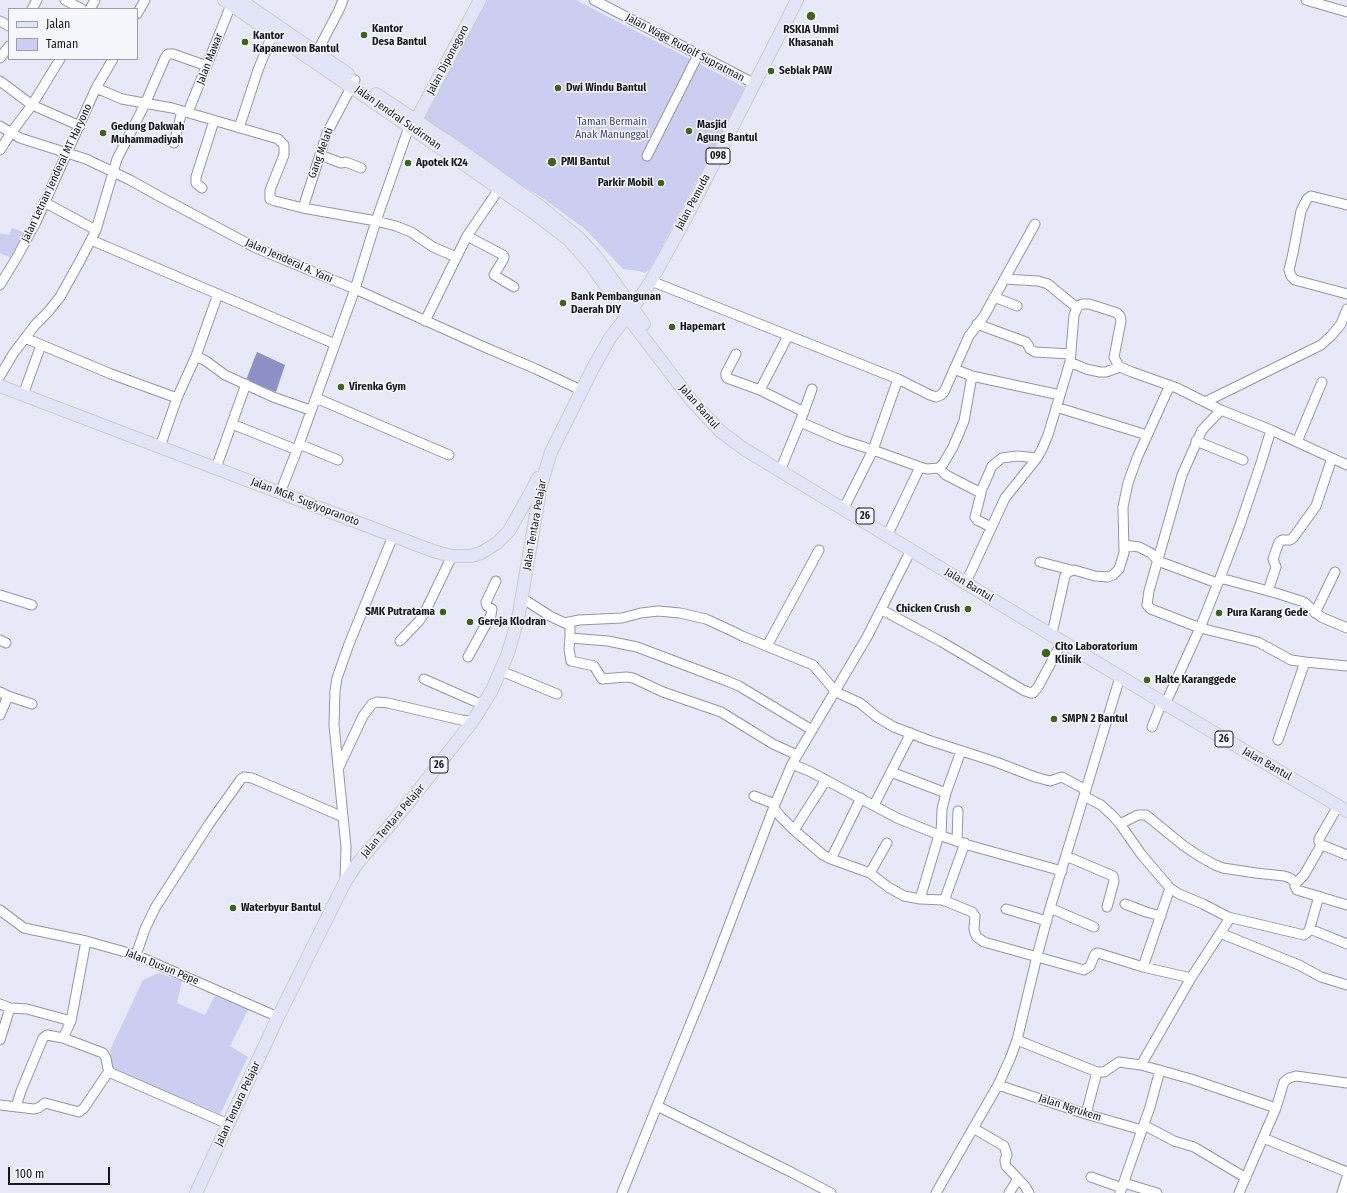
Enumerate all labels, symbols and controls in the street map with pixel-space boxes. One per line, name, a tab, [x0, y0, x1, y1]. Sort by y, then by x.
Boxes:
legend	[8, 8, 138, 60]
marker: RSKIA Ummi Khasanah	[805, 10, 817, 22]
street label: Jalan Wage Rudolf Supratman	[623, 11, 747, 85]
text: Jalan	[46, 17, 70, 31]
place label: Kantor Desa Bantul	[372, 22, 427, 48]
street label: Jalan Diponegoro	[424, 23, 472, 97]
place label: RSKIA Ummi Khasanah	[783, 23, 839, 49]
place label: Kantor Kapanewon Bantul	[253, 29, 339, 55]
marker: Kantor Desa Bantul	[359, 30, 369, 40]
street label: Jalan Mawar	[194, 31, 226, 87]
text: Taman	[46, 37, 78, 51]
marker: Kantor Kapanewon Bantul	[240, 37, 250, 47]
place label: Seblak PAW	[779, 64, 832, 78]
marker: Seblak PAW	[766, 66, 776, 76]
place label: Dwi Windu Bantul	[566, 81, 646, 95]
street label: Jalan Jendral Sudirman	[352, 83, 444, 153]
marker: Dwi Windu Bantul	[553, 83, 563, 93]
street label: Jalan Letnan Jenderal MT Haryono	[19, 102, 95, 244]
park label: Taman Bermain Anak Manunggal	[575, 115, 649, 141]
place label: Masjid Agung Bantul	[697, 118, 758, 144]
place label: Gedung Dakwah Muhammadiyah	[111, 120, 184, 146]
street label: Gang Melati	[306, 126, 336, 180]
marker: Masjid Agung Bantul	[684, 126, 694, 136]
marker: Gedung Dakwah Muhammadiyah	[98, 128, 108, 138]
road number: 098	[706, 148, 730, 164]
place label: PMI Bantul	[561, 155, 610, 169]
place label: Apotek K24	[416, 156, 468, 170]
marker: PMI Bantul	[546, 156, 558, 168]
marker: Apotek K24	[403, 158, 413, 168]
street label: Jalan Pemuda	[673, 172, 713, 232]
place label: Parkir Mobil	[598, 176, 653, 190]
marker: Parkir Mobil	[656, 178, 666, 188]
street label: Jalan Jenderal A. Yani	[243, 236, 335, 286]
place label: Bank Pembangunan Daerah DIY	[571, 290, 661, 316]
marker: Bank Pembangunan Daerah DIY	[558, 298, 568, 308]
place label: Hapemart	[680, 320, 725, 334]
marker: Hapemart	[667, 322, 677, 332]
place label: Virenka Gym	[349, 380, 406, 394]
marker: Virenka Gym	[336, 382, 346, 392]
street label: Jalan Bantul	[676, 382, 722, 432]
street label: Jalan MGR. Sugiyopranoto	[249, 475, 361, 529]
street label: Jalan Tentara Pelajar	[521, 479, 549, 571]
road number: 26	[856, 508, 874, 524]
street label: Jalan Bantul	[942, 565, 996, 605]
place label: Chicken Crush	[896, 602, 960, 616]
marker: Chicken Crush	[963, 604, 973, 614]
place label: SMK Putratama	[365, 605, 435, 619]
place label: Pura Karang Gede	[1227, 606, 1308, 620]
marker: SMK Putratama	[438, 607, 448, 617]
marker: Pura Karang Gede	[1214, 608, 1224, 618]
place label: Gereja Klodran	[478, 615, 546, 629]
marker: Gereja Klodran	[465, 617, 475, 627]
place label: Cito Laboratorium Klinik	[1055, 640, 1138, 666]
marker: Cito Laboratorium Klinik	[1040, 647, 1052, 659]
place label: Halte Karanggede	[1155, 673, 1236, 687]
marker: Halte Karanggede	[1142, 675, 1152, 685]
place label: SMPN 2 Bantul	[1062, 712, 1128, 726]
marker: SMPN 2 Bantul	[1049, 714, 1059, 724]
road number: 26	[1215, 731, 1233, 747]
street label: Jalan Bantul	[1240, 745, 1294, 783]
road number: 26	[430, 757, 448, 773]
street label: Jalan Tentara Pelajar	[358, 782, 428, 860]
place label: Waterbyur Bantul	[241, 901, 321, 915]
marker: Waterbyur Bantul	[228, 903, 238, 913]
street label: Jalan Dusun Pepe	[123, 946, 201, 988]
street label: Jalan Tentara Pelajar	[213, 1060, 263, 1148]
street label: Jalan Ngrukem	[1037, 1092, 1103, 1124]
scale bar	[10, 1159, 112, 1185]
text: 100 m	[15, 1167, 44, 1181]

